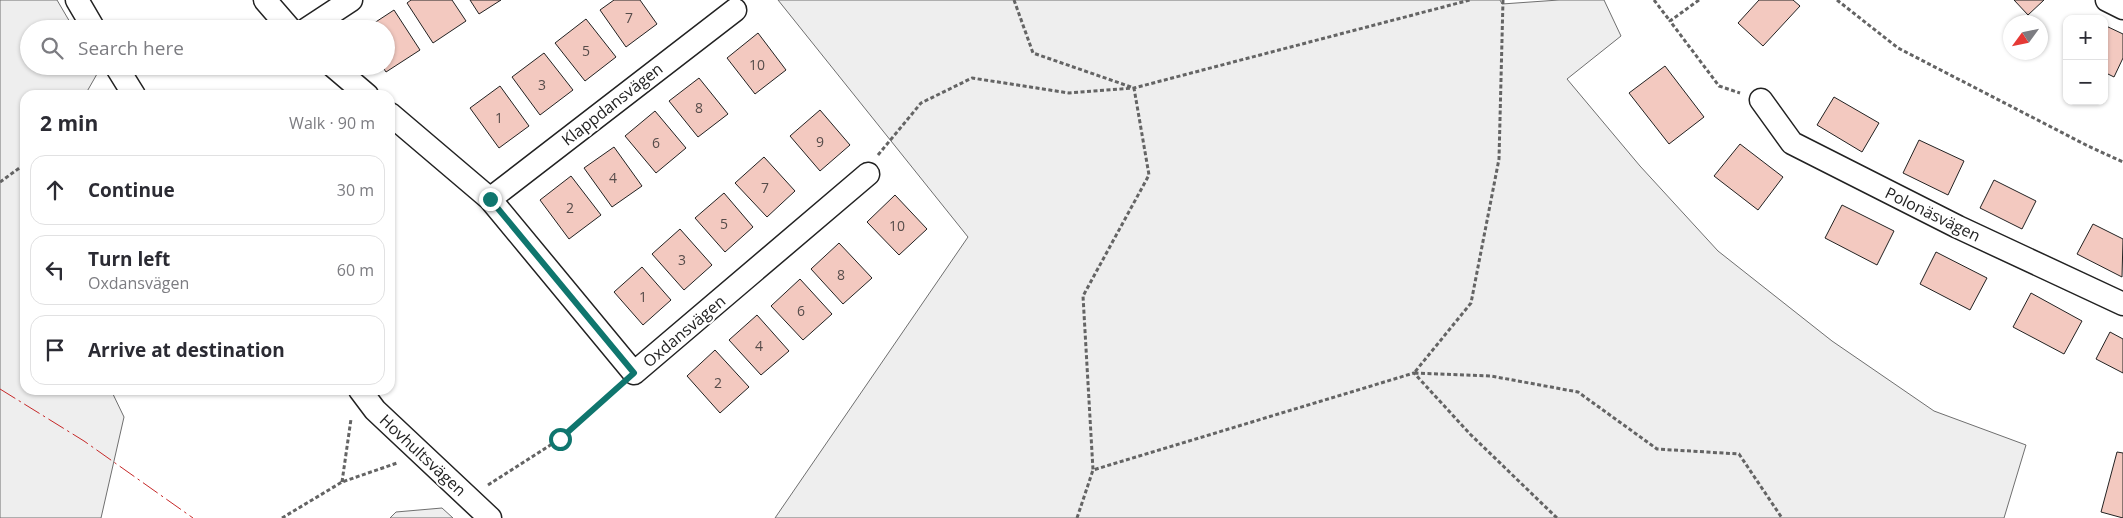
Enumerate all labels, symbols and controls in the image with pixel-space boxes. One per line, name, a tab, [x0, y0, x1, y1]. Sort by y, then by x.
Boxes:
house number: 7	[625, 8, 633, 27]
north arrow	[2003, 15, 2048, 60]
map controls	[2063, 15, 2108, 105]
button: +	[2063, 15, 2108, 60]
search box	[20, 20, 395, 75]
icon: search	[38, 34, 66, 62]
text: Search here	[78, 35, 184, 61]
house number: 5	[582, 41, 590, 60]
house number: 10	[749, 55, 765, 74]
street label: Klappdansvägen	[557, 58, 667, 150]
button: −	[2063, 60, 2108, 105]
house number: 3	[538, 75, 546, 94]
house number: 8	[695, 98, 703, 117]
house number: 1	[495, 108, 503, 127]
text: 2 min	[40, 109, 98, 137]
text: Walk · 90 m	[289, 112, 375, 134]
house number: 9	[816, 132, 824, 151]
house number: 6	[652, 133, 660, 152]
house number: 4	[609, 168, 617, 187]
icon: ahead	[41, 176, 69, 204]
text: Continue	[88, 177, 175, 203]
house number: 7	[761, 178, 769, 197]
text: 30 m	[337, 179, 374, 201]
street label: Polonäsvägen	[1882, 181, 1984, 247]
route end	[479, 188, 502, 211]
house number: 2	[566, 198, 574, 217]
house number: 5	[720, 214, 728, 233]
house number: 10	[889, 216, 905, 235]
text: Turn left	[88, 246, 170, 272]
house number: 3	[678, 250, 686, 269]
icon: left	[41, 256, 69, 284]
text: 60 m	[337, 259, 374, 281]
house number: 8	[837, 265, 845, 284]
text: Oxdansvägen	[88, 272, 189, 294]
house number: 1	[639, 287, 647, 306]
street label: Oxdansvägen	[638, 290, 730, 372]
house number: 6	[797, 301, 805, 320]
icon: arrive	[41, 336, 69, 364]
house number: 4	[755, 336, 763, 355]
text: Arrive at destination	[88, 337, 285, 363]
house number: 2	[714, 373, 722, 392]
street label: Hovhultsvägen	[375, 409, 471, 501]
route start	[549, 428, 572, 451]

